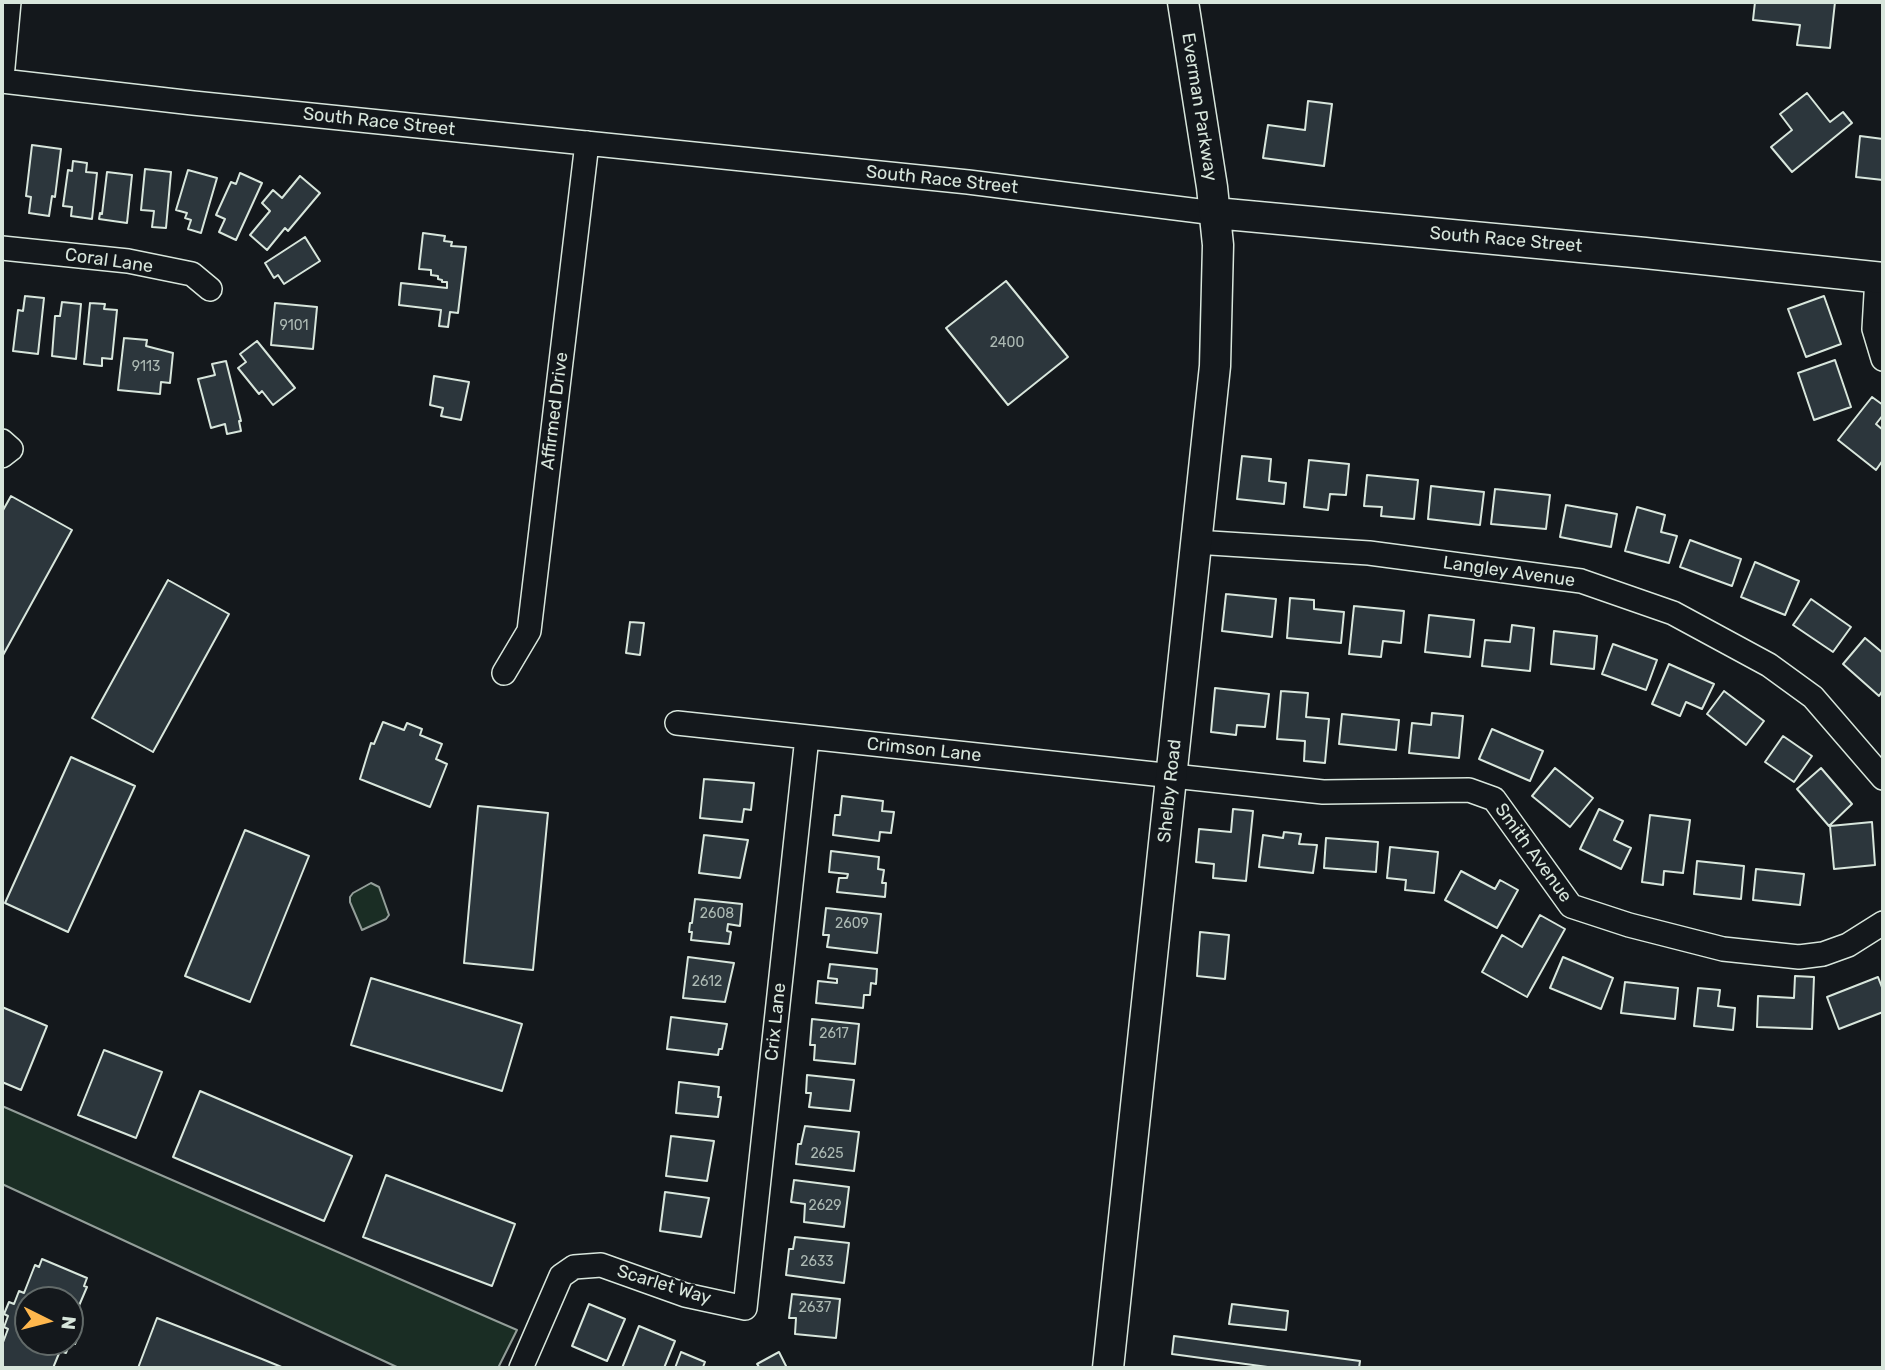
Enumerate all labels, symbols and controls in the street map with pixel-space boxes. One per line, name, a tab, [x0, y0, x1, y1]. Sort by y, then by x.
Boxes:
street label: Everman Parkway	[1177, 31, 1221, 183]
street label: South Race Street	[302, 103, 456, 141]
street label: South Race Street	[865, 161, 1019, 199]
street label: South Race Street	[1429, 223, 1583, 257]
street label: Coral Lane	[64, 244, 154, 278]
house number: 9101	[279, 318, 309, 334]
house number: 2400	[990, 335, 1024, 351]
street label: Affirmed Drive	[537, 351, 573, 471]
house number: 9113	[132, 359, 160, 375]
street label: Langley Avenue	[1442, 552, 1576, 592]
street label: Crimson Lane	[866, 733, 982, 767]
street label: Shelby Road	[1154, 738, 1186, 844]
street label: Smith Avenue	[1490, 799, 1576, 907]
house number: 2608	[700, 906, 734, 922]
house number: 2609	[835, 916, 869, 932]
house number: 2612	[692, 974, 722, 990]
street label: Crix Lane	[761, 982, 791, 1062]
house number: 2617	[819, 1026, 849, 1042]
house number: 2625	[810, 1146, 844, 1162]
house number: 2629	[808, 1198, 842, 1214]
house number: 2633	[800, 1254, 834, 1270]
street label: Scarlet Way	[614, 1260, 714, 1310]
north arrow	[14, 1286, 84, 1356]
house number: 2637	[799, 1300, 831, 1316]
text: N	[56, 1315, 81, 1331]

